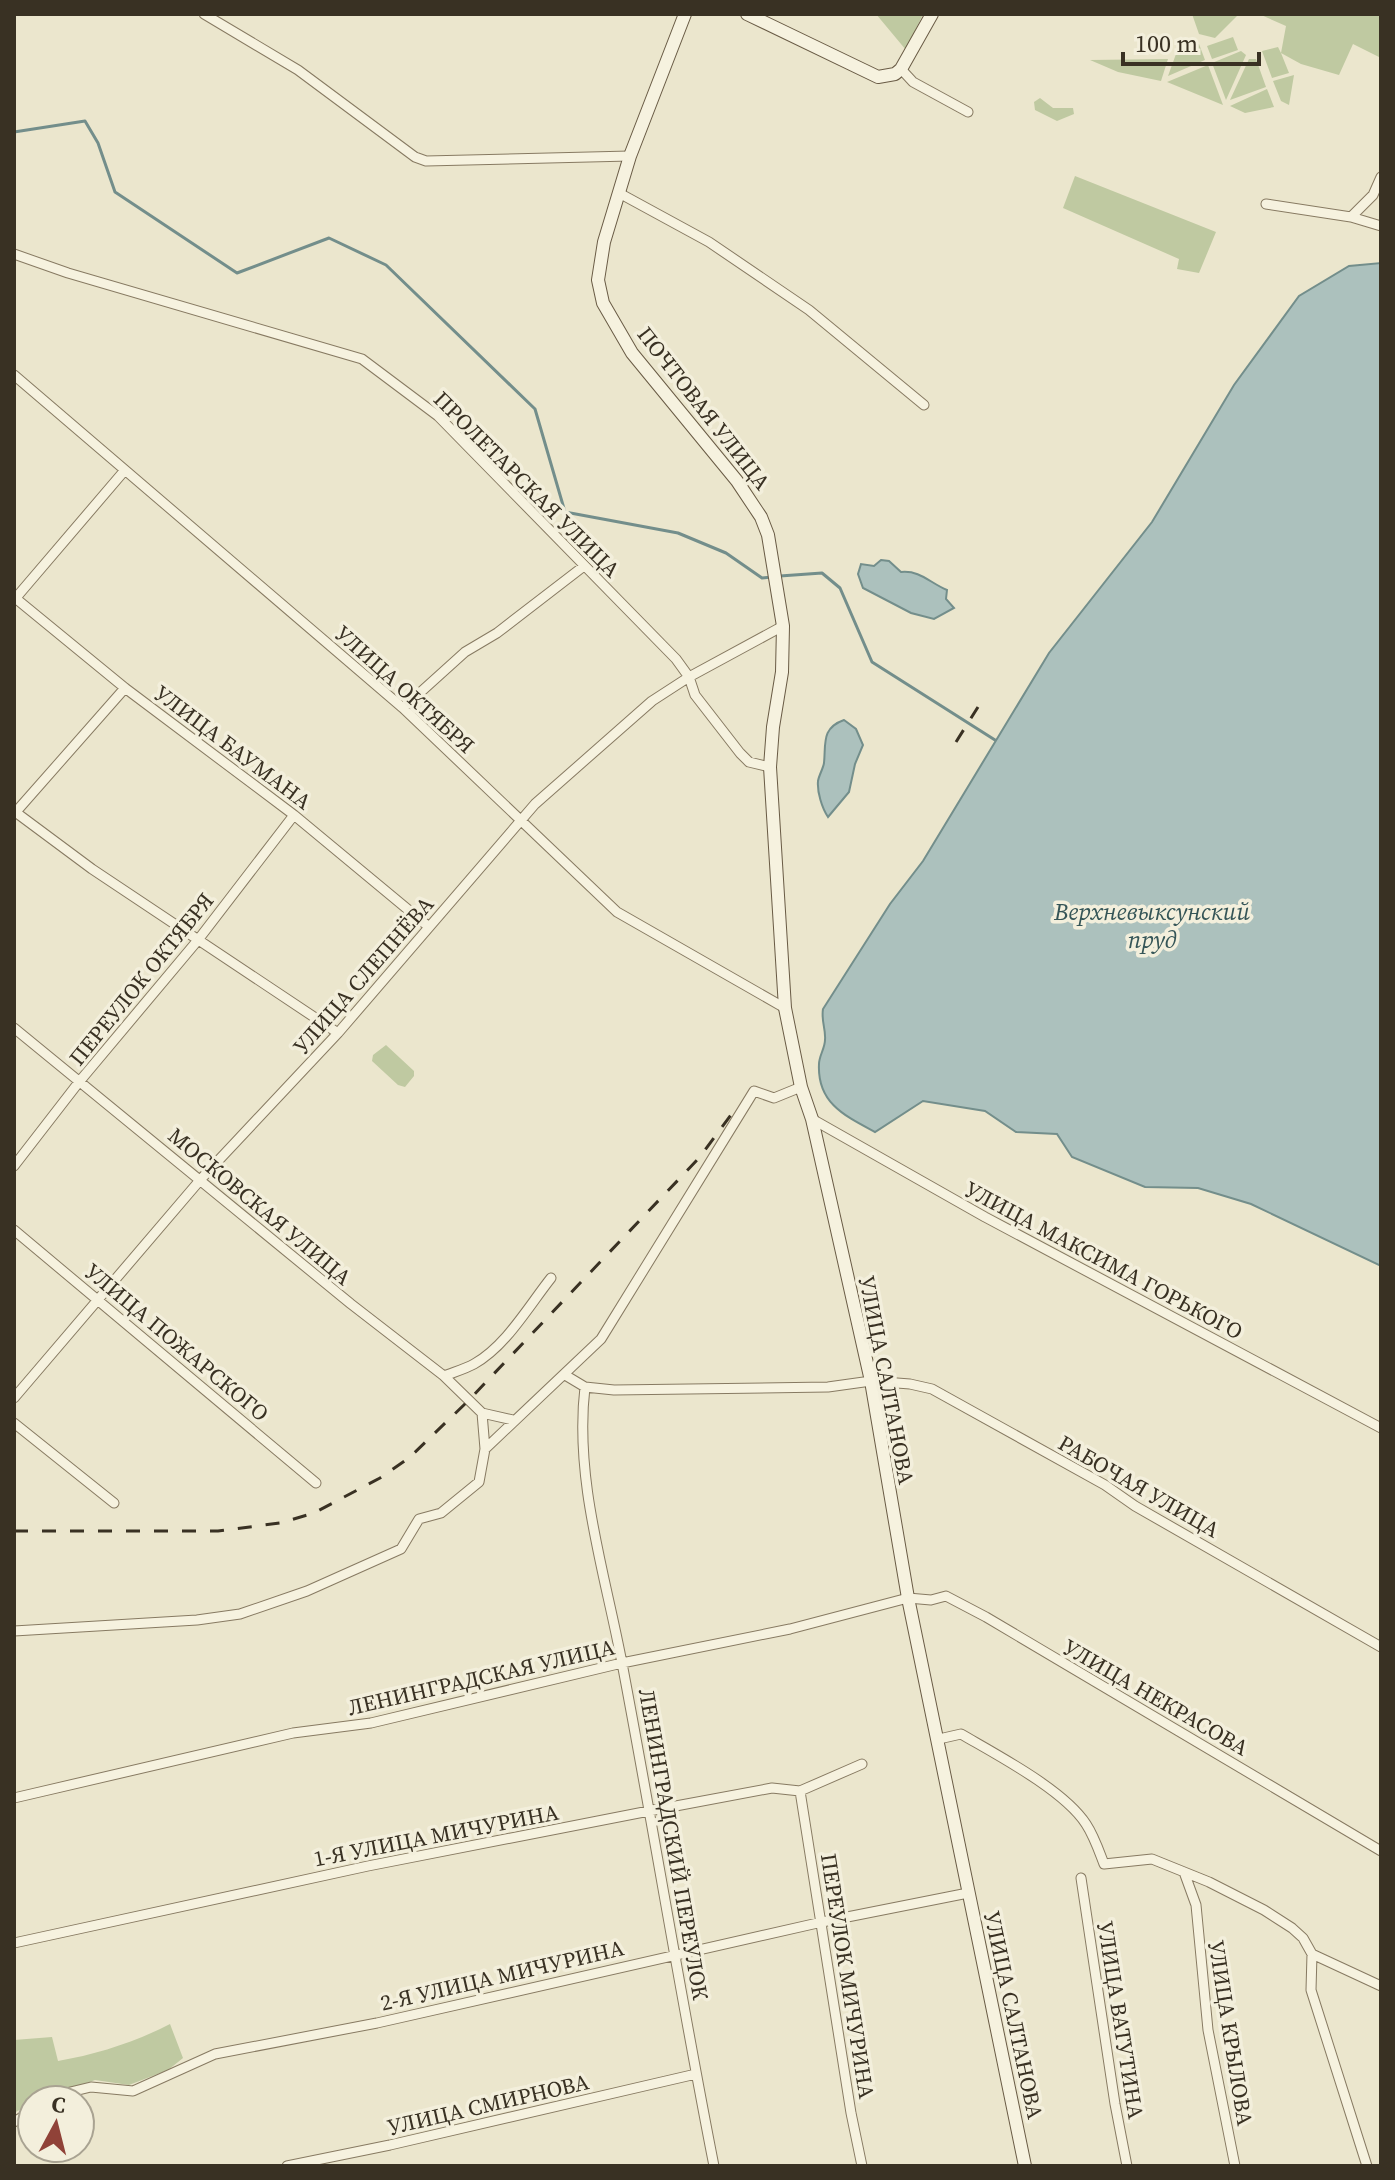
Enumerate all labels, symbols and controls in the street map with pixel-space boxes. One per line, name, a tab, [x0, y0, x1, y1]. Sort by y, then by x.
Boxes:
scale bar	[1123, 16, 1259, 66]
text: 100 m	[1135, 27, 1198, 60]
street label: ПОЧТОВАЯ УЛИЦА	[631, 320, 778, 496]
street label: ПРОЛЕТАРСКАЯ УЛИЦА	[427, 384, 627, 584]
street label: УЛИЦА ОКТЯБРЯ	[329, 618, 481, 760]
street label: УЛИЦА БАУМАНА	[148, 678, 318, 816]
street label: ПЕРЕУЛОК ОКТЯБРЯ	[62, 886, 220, 1072]
street label: УЛИЦА СЛЕПНЁВА	[286, 889, 440, 1060]
water label: Верхневыксунский пруд	[1053, 895, 1250, 956]
street label: МОСКОВСКАЯ УЛИЦА	[162, 1120, 358, 1292]
street label: УЛИЦА МАКСИМА ГОРЬКОГО	[960, 1174, 1248, 1346]
street label: УЛИЦА ПОЖАРСКОГО	[79, 1256, 275, 1428]
street label: УЛИЦА САЛТАНОВА	[852, 1273, 922, 1487]
street label: РАБОЧАЯ УЛИЦА	[1053, 1428, 1225, 1545]
street label: ЛЕНИНГРАДСКАЯ УЛИЦА	[345, 1632, 618, 1722]
street label: УЛИЦА НЕКРАСОВА	[1058, 1632, 1255, 1763]
street label: ЛЕНИНГРАДСКИЙ ПЕРЕУЛОК	[632, 1686, 716, 2003]
street label: 1-Я УЛИЦА МИЧУРИНА	[311, 1796, 561, 1873]
street label: ПЕРЕУЛОК МИЧУРИНА	[814, 1851, 882, 2101]
street label: УЛИЦА САЛТАНОВА	[977, 1908, 1051, 2122]
street label: УЛИЦА ВАТУТИНА	[1091, 1919, 1152, 2122]
street label: 2-Я УЛИЦА МИЧУРИНА	[377, 1932, 627, 2018]
street label: УЛИЦА КРЫЛОВА	[1202, 1938, 1261, 2128]
street label: УЛИЦА СМИРНОВА	[384, 2066, 592, 2142]
north arrow	[16, 2084, 96, 2164]
text: С	[50, 2088, 67, 2120]

